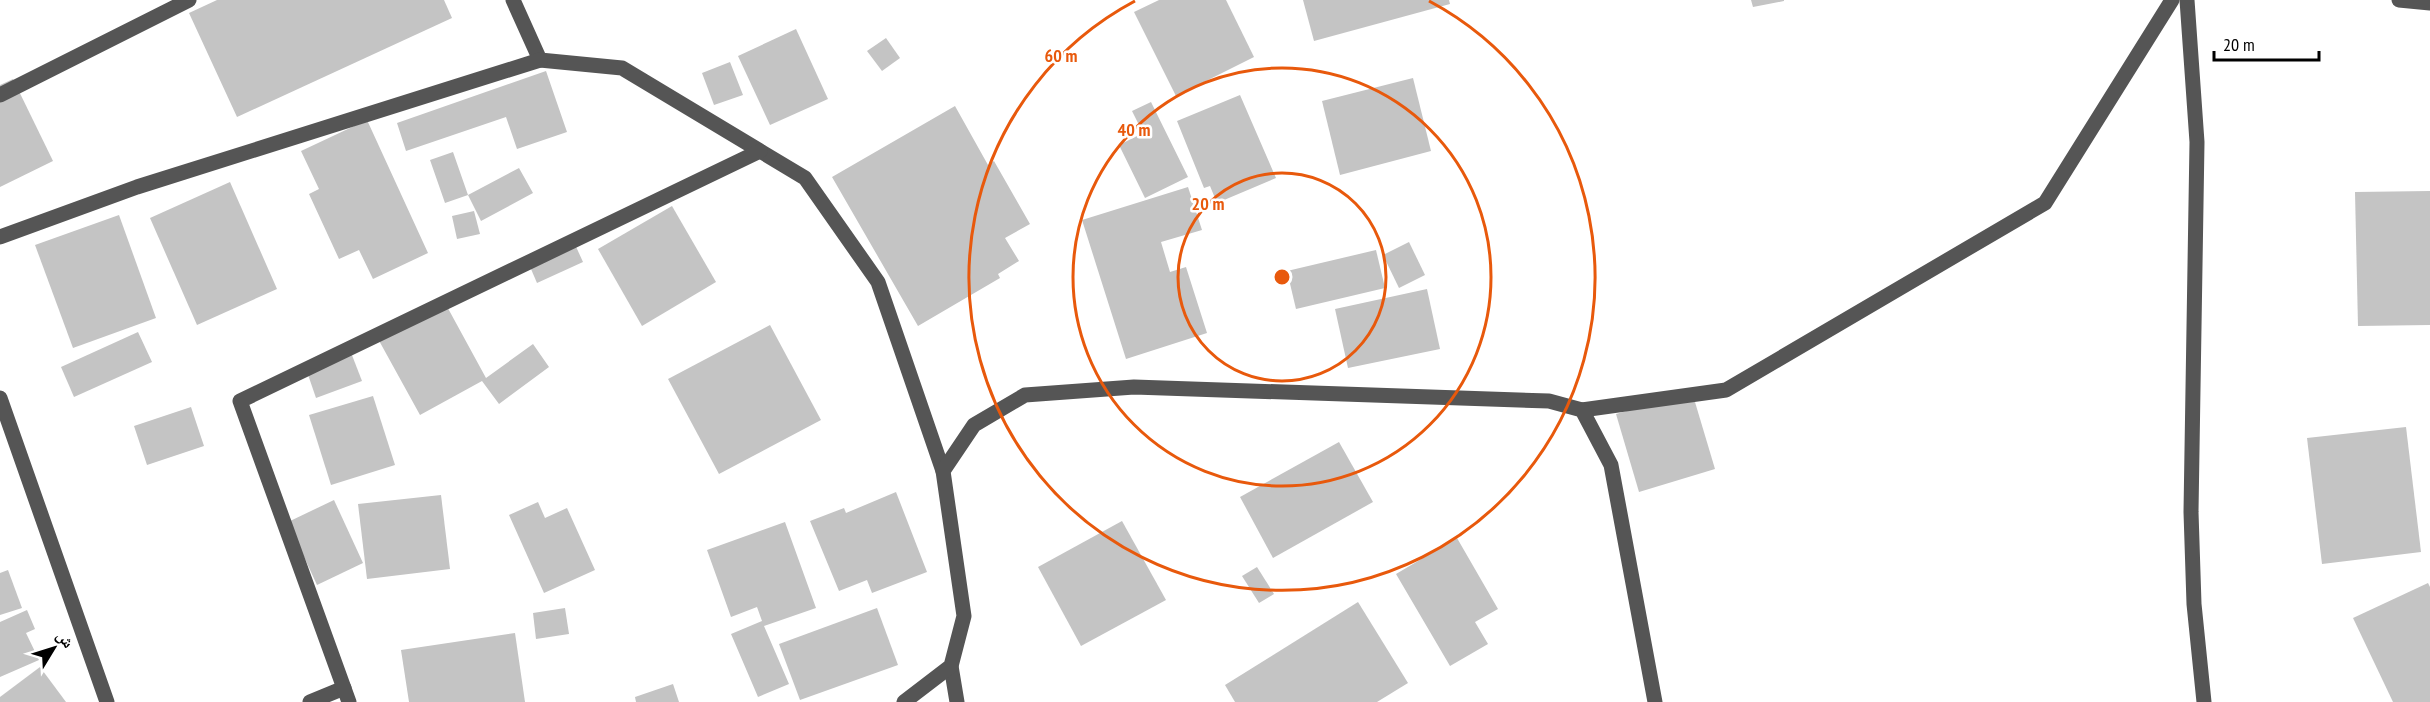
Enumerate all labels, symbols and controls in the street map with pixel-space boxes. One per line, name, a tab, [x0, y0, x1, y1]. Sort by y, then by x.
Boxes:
scale bar	[2214, 24, 2319, 62]
text: 20 m	[2223, 33, 2255, 56]
text: 60 m	[1045, 44, 1077, 67]
text: 40 m	[1118, 118, 1150, 141]
text: 20 m	[1192, 192, 1224, 215]
centre of rings	[1272, 267, 1292, 287]
north arrow	[24, 618, 84, 678]
text: ش	[53, 626, 79, 652]

